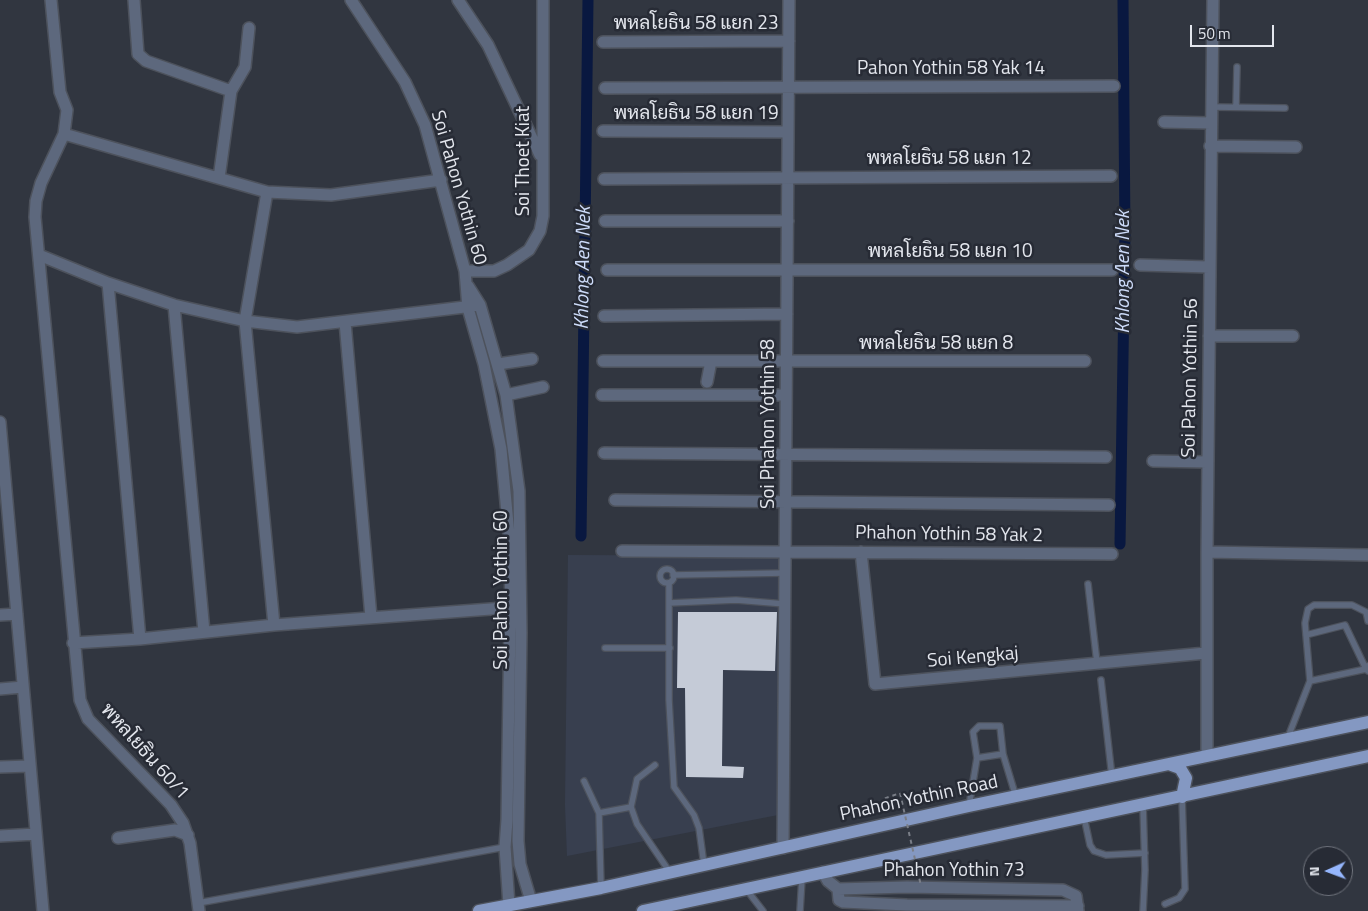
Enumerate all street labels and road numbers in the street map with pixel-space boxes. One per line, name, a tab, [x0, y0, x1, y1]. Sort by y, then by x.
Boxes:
street label: พหลโยธิน 58 แยก 23	[613, 13, 779, 35]
street label: Pahon Yothin 58 Yak 14	[857, 58, 1045, 80]
street label: พหลโยธิน 58 แยก 19	[613, 103, 779, 125]
street label: Soi Thoet Kiat	[513, 106, 535, 216]
street label: Soi Pahon Yothin 60	[425, 108, 491, 268]
street label: พหลโยธิน 58 แยก 12	[866, 148, 1032, 170]
street label: พหลโยธิน 58 แยก 10	[867, 241, 1033, 263]
street label: Soi Pahon Yothin 56	[1178, 298, 1204, 458]
street label: พหลโยธิน 58 แยก 8	[859, 333, 1013, 355]
street label: Soi Phahon Yothin 58	[758, 339, 780, 509]
street label: Soi Pahon Yothin 60	[491, 510, 513, 670]
street label: Phahon Yothin 58 Yak 2	[855, 522, 1043, 548]
street label: Soi Kengkaj	[926, 643, 1020, 673]
street label: พหลโยธิน 60/1	[95, 699, 193, 805]
street label: Phahon Yothin Road	[838, 771, 1000, 827]
street label: Phahon Yothin 73	[883, 860, 1025, 882]

